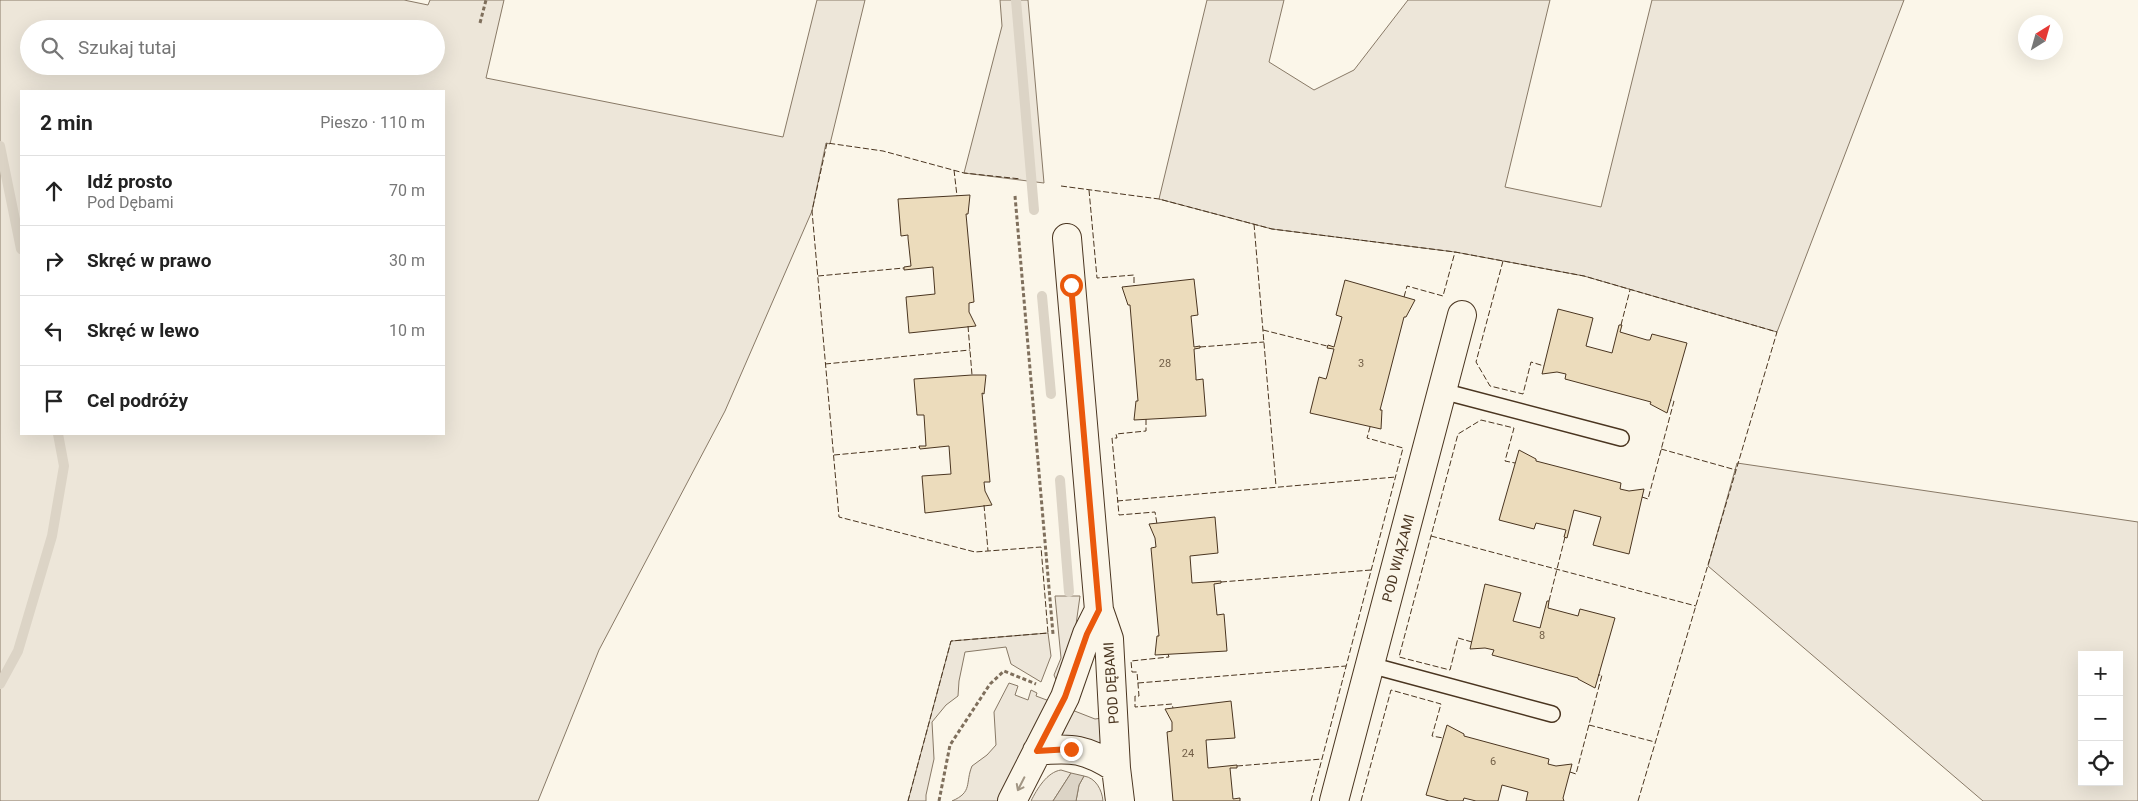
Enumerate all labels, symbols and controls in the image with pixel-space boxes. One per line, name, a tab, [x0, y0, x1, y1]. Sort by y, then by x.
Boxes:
north arrow	[2018, 15, 2063, 60]
search box	[20, 20, 445, 75]
icon: search	[38, 34, 66, 62]
text: Szukaj tutaj	[78, 36, 176, 59]
text: 2 min	[40, 111, 93, 135]
text: Pieszo · 110 m	[320, 113, 425, 132]
text: Idź prosto	[87, 170, 172, 193]
icon: ahead	[40, 177, 68, 205]
text: 70 m	[389, 181, 425, 200]
text: Pod Dębami	[87, 193, 174, 212]
icon: right	[40, 247, 68, 275]
text: Skręć w prawo	[87, 249, 211, 272]
text: 30 m	[389, 251, 425, 270]
route start	[1060, 274, 1083, 297]
icon: left	[40, 317, 68, 345]
text: Skręć w lewo	[87, 319, 199, 342]
text: 10 m	[389, 321, 425, 340]
house number: 28	[1159, 357, 1171, 370]
house number: 3	[1358, 357, 1364, 370]
icon: arrive	[40, 387, 68, 415]
text: Cel podróży	[87, 389, 188, 412]
street label: POD WIĄZAMI	[1379, 512, 1417, 604]
house number: 8	[1539, 629, 1545, 642]
street label: POD DĘBAMI	[1100, 641, 1122, 725]
map controls	[2078, 651, 2123, 786]
button: +	[2078, 651, 2123, 696]
button: −	[2078, 696, 2123, 741]
route end	[1060, 738, 1083, 761]
button: locate	[2078, 741, 2123, 786]
house number: 24	[1182, 747, 1194, 760]
house number: 6	[1490, 755, 1496, 768]
one-way arrow	[1016, 776, 1026, 791]

